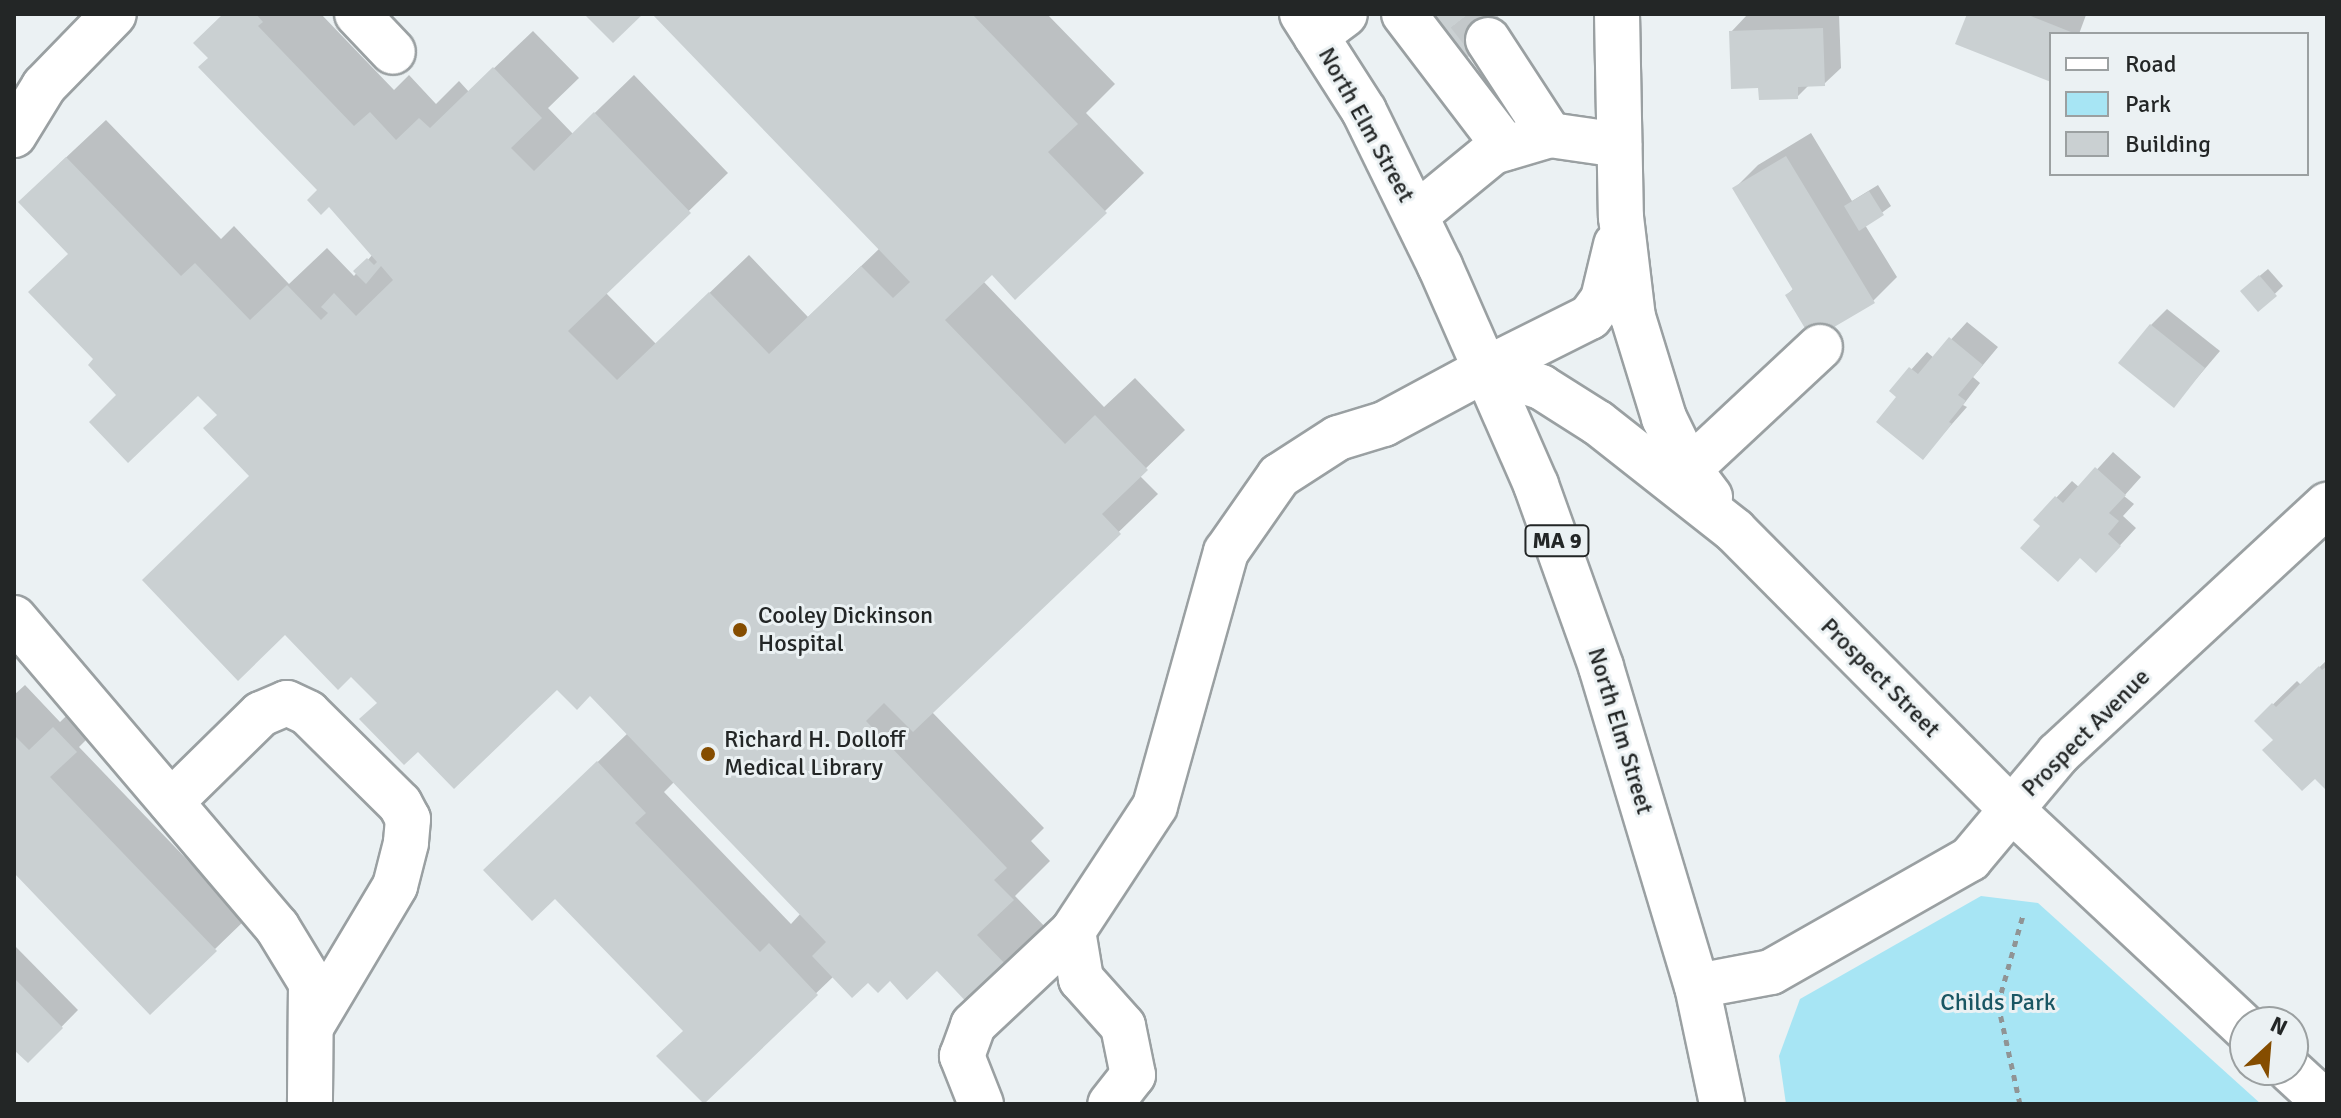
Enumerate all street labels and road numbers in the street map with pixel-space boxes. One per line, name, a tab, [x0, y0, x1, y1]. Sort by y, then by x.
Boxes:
street label: North Elm Street	[1312, 43, 1420, 207]
road number: MA 9	[1523, 523, 1591, 559]
street label: Prospect Street	[1814, 612, 1946, 744]
street label: North Elm Street	[1581, 644, 1659, 818]
street label: Prospect Avenue	[2016, 663, 2156, 803]

